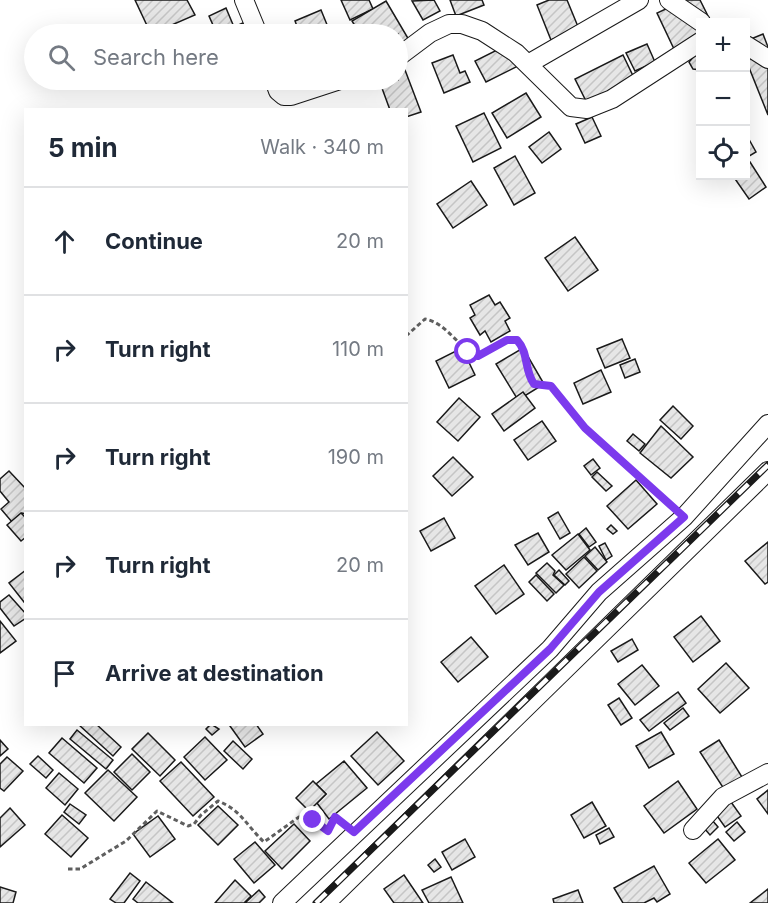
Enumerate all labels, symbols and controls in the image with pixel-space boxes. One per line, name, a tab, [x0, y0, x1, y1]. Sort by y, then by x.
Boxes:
map controls	[696, 18, 750, 180]
button: +	[696, 18, 750, 72]
search box	[24, 24, 408, 90]
icon: search	[45, 41, 78, 74]
text: Search here	[93, 44, 219, 70]
button: −	[696, 72, 750, 126]
button: locate	[696, 126, 750, 180]
text: 5 min	[48, 132, 118, 163]
text: Walk · 340 m	[260, 135, 384, 159]
icon: ahead	[48, 225, 81, 258]
text: Continue	[105, 228, 203, 254]
text: 20 m	[336, 229, 384, 253]
icon: right	[48, 333, 81, 366]
text: Turn right	[105, 336, 211, 362]
text: 110 m	[332, 337, 384, 361]
route start	[454, 338, 480, 364]
icon: right	[48, 441, 81, 474]
text: Turn right	[105, 444, 211, 470]
text: 190 m	[328, 445, 384, 469]
icon: right	[48, 549, 81, 582]
text: Turn right	[105, 552, 211, 578]
text: 20 m	[336, 553, 384, 577]
icon: arrive	[48, 657, 81, 690]
text: Arrive at destination	[105, 660, 324, 686]
route end	[299, 806, 325, 832]

